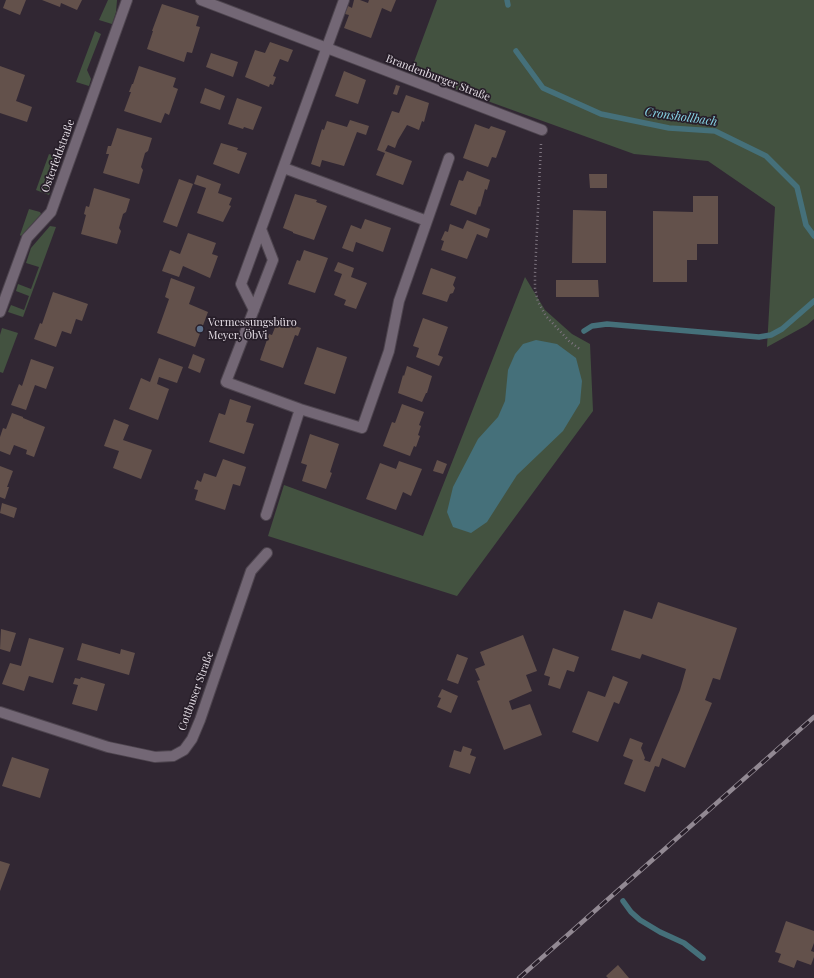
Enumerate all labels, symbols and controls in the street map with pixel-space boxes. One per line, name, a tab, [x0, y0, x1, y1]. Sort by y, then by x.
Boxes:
street label: Brandenburger Straße	[384, 52, 492, 104]
water label: Cronshollbach	[644, 105, 718, 129]
street label: Osterfeldstraße	[39, 118, 77, 194]
place label: Vermessungsbüro Meyer, ÖbVi	[208, 316, 297, 342]
marker: Vermessungsbüro Meyer, ÖbVi	[195, 324, 205, 334]
street label: Cottbuser Straße	[175, 649, 217, 733]

